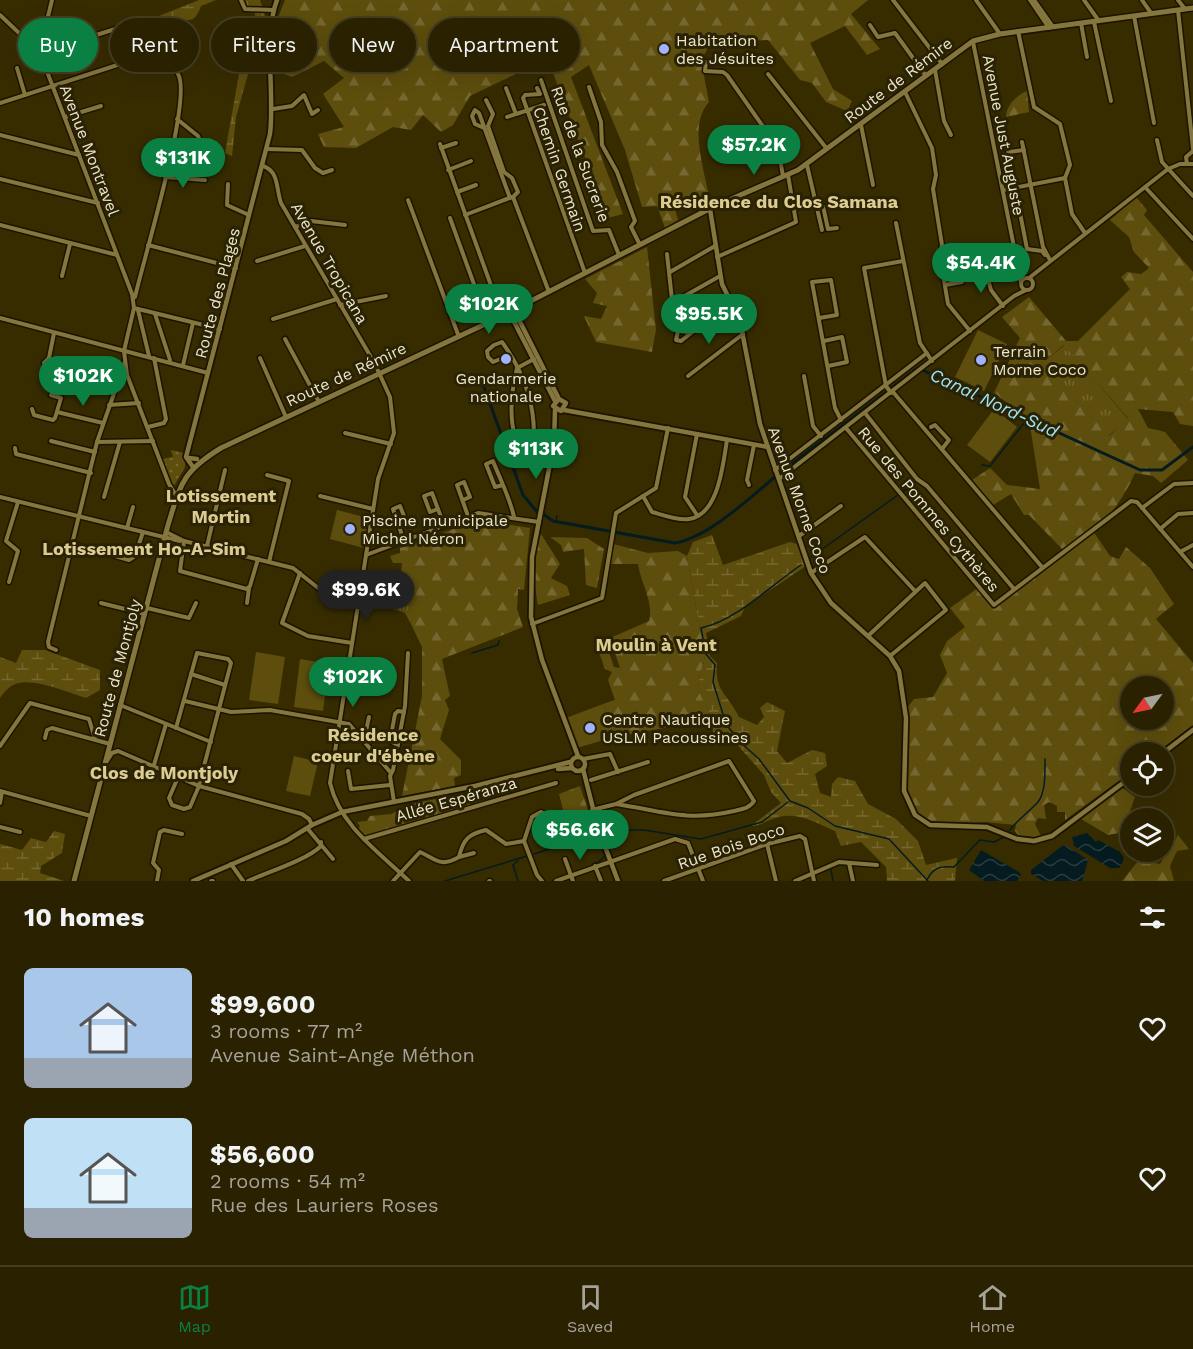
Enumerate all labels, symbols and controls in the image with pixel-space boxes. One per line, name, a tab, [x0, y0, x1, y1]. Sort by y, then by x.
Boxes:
chip: Buy	[18, 18, 98, 72]
chip: Rent	[110, 18, 199, 72]
chip: Filters	[211, 18, 317, 72]
chip: New	[329, 18, 416, 72]
chip: Apartment	[428, 18, 580, 72]
place label: Habitation des Jésuites	[676, 31, 774, 68]
street label: Route de Rémire	[840, 34, 956, 127]
marker: Habitation des Jésuites	[657, 42, 671, 56]
street label: Avenue Just Auguste	[979, 53, 1028, 217]
street label: Avenue Montravel	[56, 82, 123, 219]
street label: Rue de la Sucrerie	[547, 84, 614, 225]
street label: Chemin Germain	[529, 104, 590, 234]
pin: $57.2K	[705, 125, 803, 176]
text: $57.2K	[721, 132, 787, 156]
pin: $131K	[141, 138, 225, 189]
text: $131K	[155, 145, 211, 169]
district label: Résidence du Clos Samana	[660, 191, 899, 212]
street label: Avenue Tropicana	[287, 199, 372, 327]
street label: Route des Plages	[191, 226, 244, 360]
pin: $54.4K	[932, 243, 1030, 294]
text: $54.4K	[946, 250, 1016, 274]
pin: $102K	[447, 284, 531, 335]
text: $102K	[459, 291, 519, 315]
pin: $95.5K	[660, 294, 758, 345]
text: $95.5K	[675, 301, 743, 325]
street label: Route de Rémire	[283, 338, 409, 411]
place label: Terrain Morne Coco	[993, 342, 1086, 379]
marker: Gendarmerie nationale	[499, 352, 513, 366]
marker: Terrain Morne Coco	[974, 353, 988, 367]
pin: $102K	[41, 356, 125, 407]
text: $102K	[53, 363, 113, 387]
water label: Canal Nord-Sud	[927, 364, 1062, 442]
place label: Gendarmerie nationale	[456, 369, 556, 406]
street label: Rue des Pommes Cythères	[854, 423, 1003, 596]
street label: Avenue Morne Coco	[764, 424, 835, 576]
pin: $113K	[494, 429, 578, 480]
text: $113K	[508, 436, 564, 460]
district label: Lotissement Mortin	[166, 485, 276, 527]
place label: Piscine municipale Michel Néron	[362, 511, 508, 548]
marker: Piscine municipale Michel Néron	[343, 522, 357, 536]
district label: Lotissement Ho-A-Sim	[42, 538, 246, 559]
pin: $99.6K	[317, 570, 415, 621]
text: $99.6K	[331, 577, 401, 601]
street label: Route de Montjoly	[90, 596, 145, 739]
district label: Moulin à Vent	[595, 634, 717, 655]
pin: $102K	[311, 657, 395, 708]
text: $102K	[323, 664, 383, 688]
north arrow	[1120, 676, 1174, 730]
map controls	[1120, 676, 1174, 862]
place label: Centre Nautique USLM Pacoussines	[602, 710, 748, 747]
marker: Centre Nautique USLM Pacoussines	[583, 721, 597, 735]
district label: Résidence coeur d'ébène	[311, 724, 435, 766]
button: locate	[1120, 742, 1174, 796]
district label: Clos de Montjoly	[90, 762, 239, 783]
street label: Allée Espéranza	[393, 773, 519, 826]
button: layers	[1120, 808, 1174, 862]
pin: $56.6K	[531, 810, 629, 861]
text: $56.6K	[546, 817, 614, 841]
street label: Rue Bois Boco	[675, 819, 787, 874]
icon: filters	[1136, 901, 1169, 934]
text: 10 homes	[24, 902, 144, 932]
text: $99,600	[210, 989, 315, 1019]
icon: home	[72, 992, 144, 1064]
icon: heart	[1136, 1012, 1169, 1045]
text: 3 rooms · 77 m²	[210, 1019, 362, 1043]
text: Avenue Saint-Ange Méthon	[210, 1043, 475, 1067]
text: $56,600	[210, 1139, 315, 1169]
icon: home	[72, 1142, 144, 1214]
icon: heart	[1136, 1162, 1169, 1195]
text: 2 rooms · 54 m²	[210, 1169, 365, 1193]
text: Rue des Lauriers Roses	[210, 1193, 439, 1217]
tab: Map	[178, 1281, 211, 1336]
tab: Saved	[567, 1281, 613, 1336]
tab: Home	[969, 1281, 1015, 1336]

